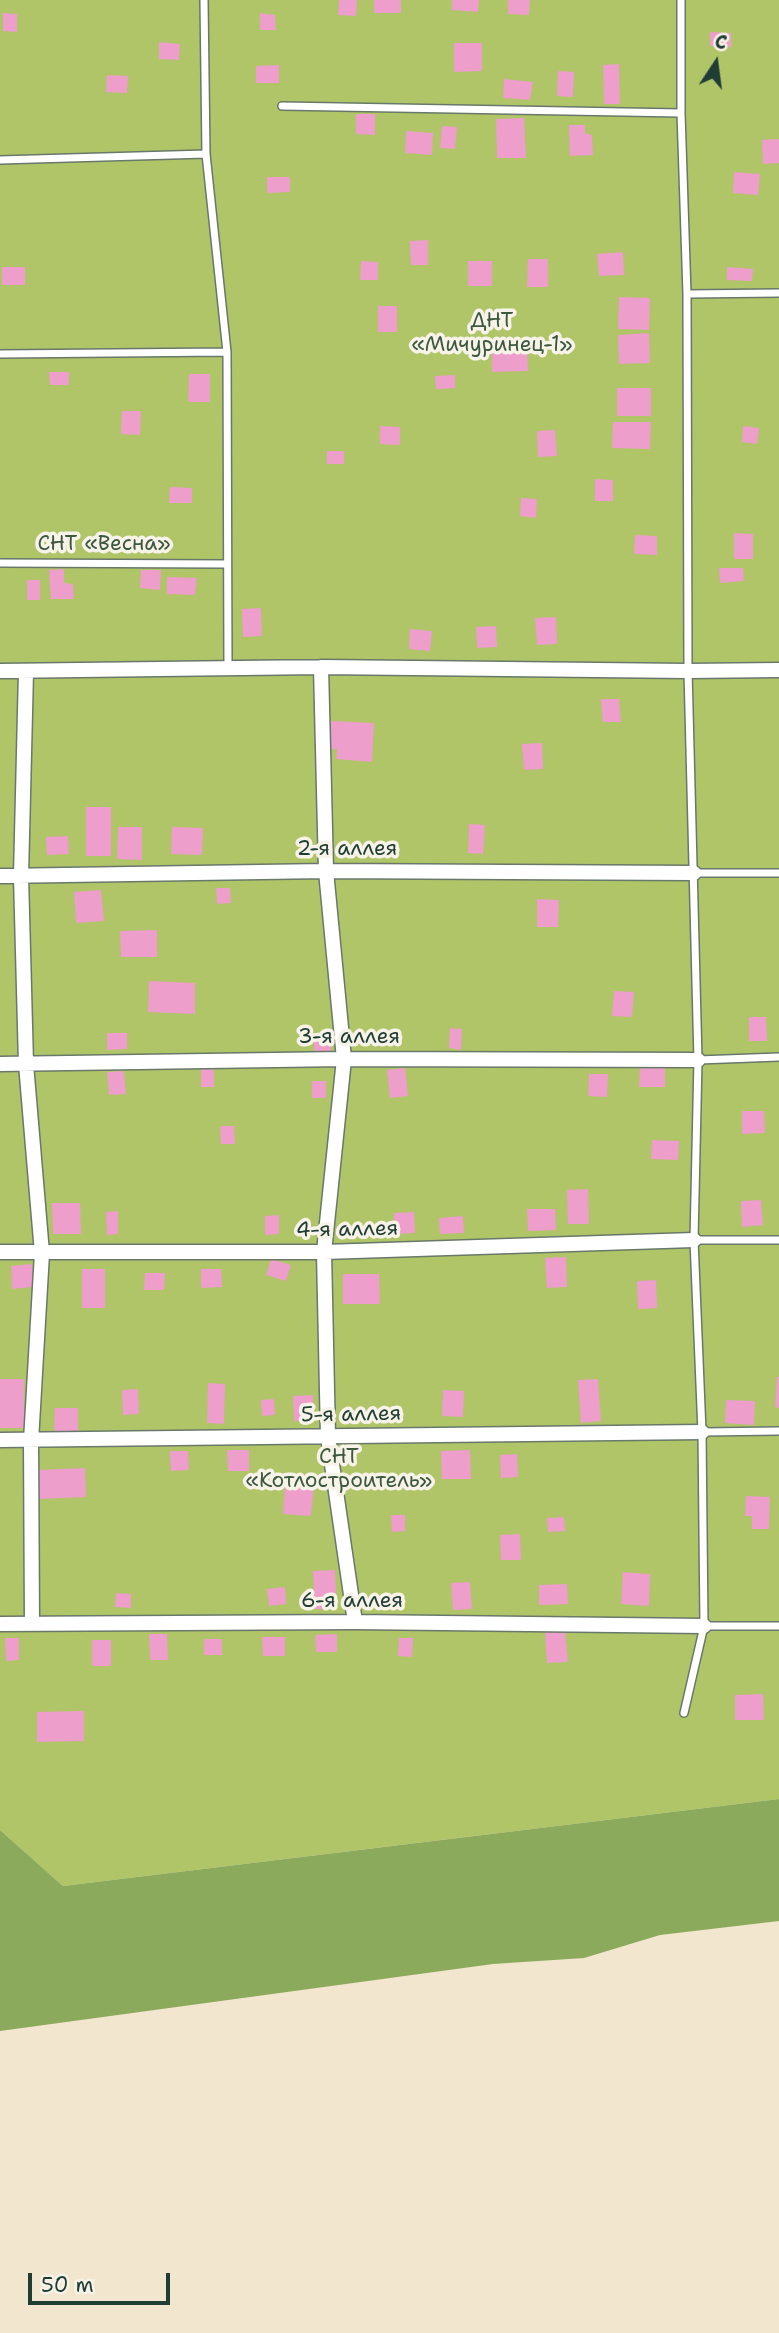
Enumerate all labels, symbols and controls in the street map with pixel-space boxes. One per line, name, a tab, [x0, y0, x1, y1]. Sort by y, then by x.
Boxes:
north arrow	[681, 28, 751, 98]
text: С	[712, 29, 729, 56]
park label: ДНТ «Мичуринец-1»	[411, 309, 573, 359]
park label: СНТ «Весна»	[37, 532, 171, 558]
street label: 2-я аллея	[297, 837, 397, 863]
street label: 3-я аллея	[298, 1025, 400, 1051]
street label: 4-я аллея	[296, 1217, 398, 1243]
street label: 5-я аллея	[301, 1402, 401, 1428]
park label: СНТ «Котлостроитель»	[246, 1445, 432, 1495]
street label: 6-я аллея	[301, 1589, 403, 1615]
scale bar	[32, 2260, 173, 2304]
text: 50 m	[41, 2271, 94, 2299]

